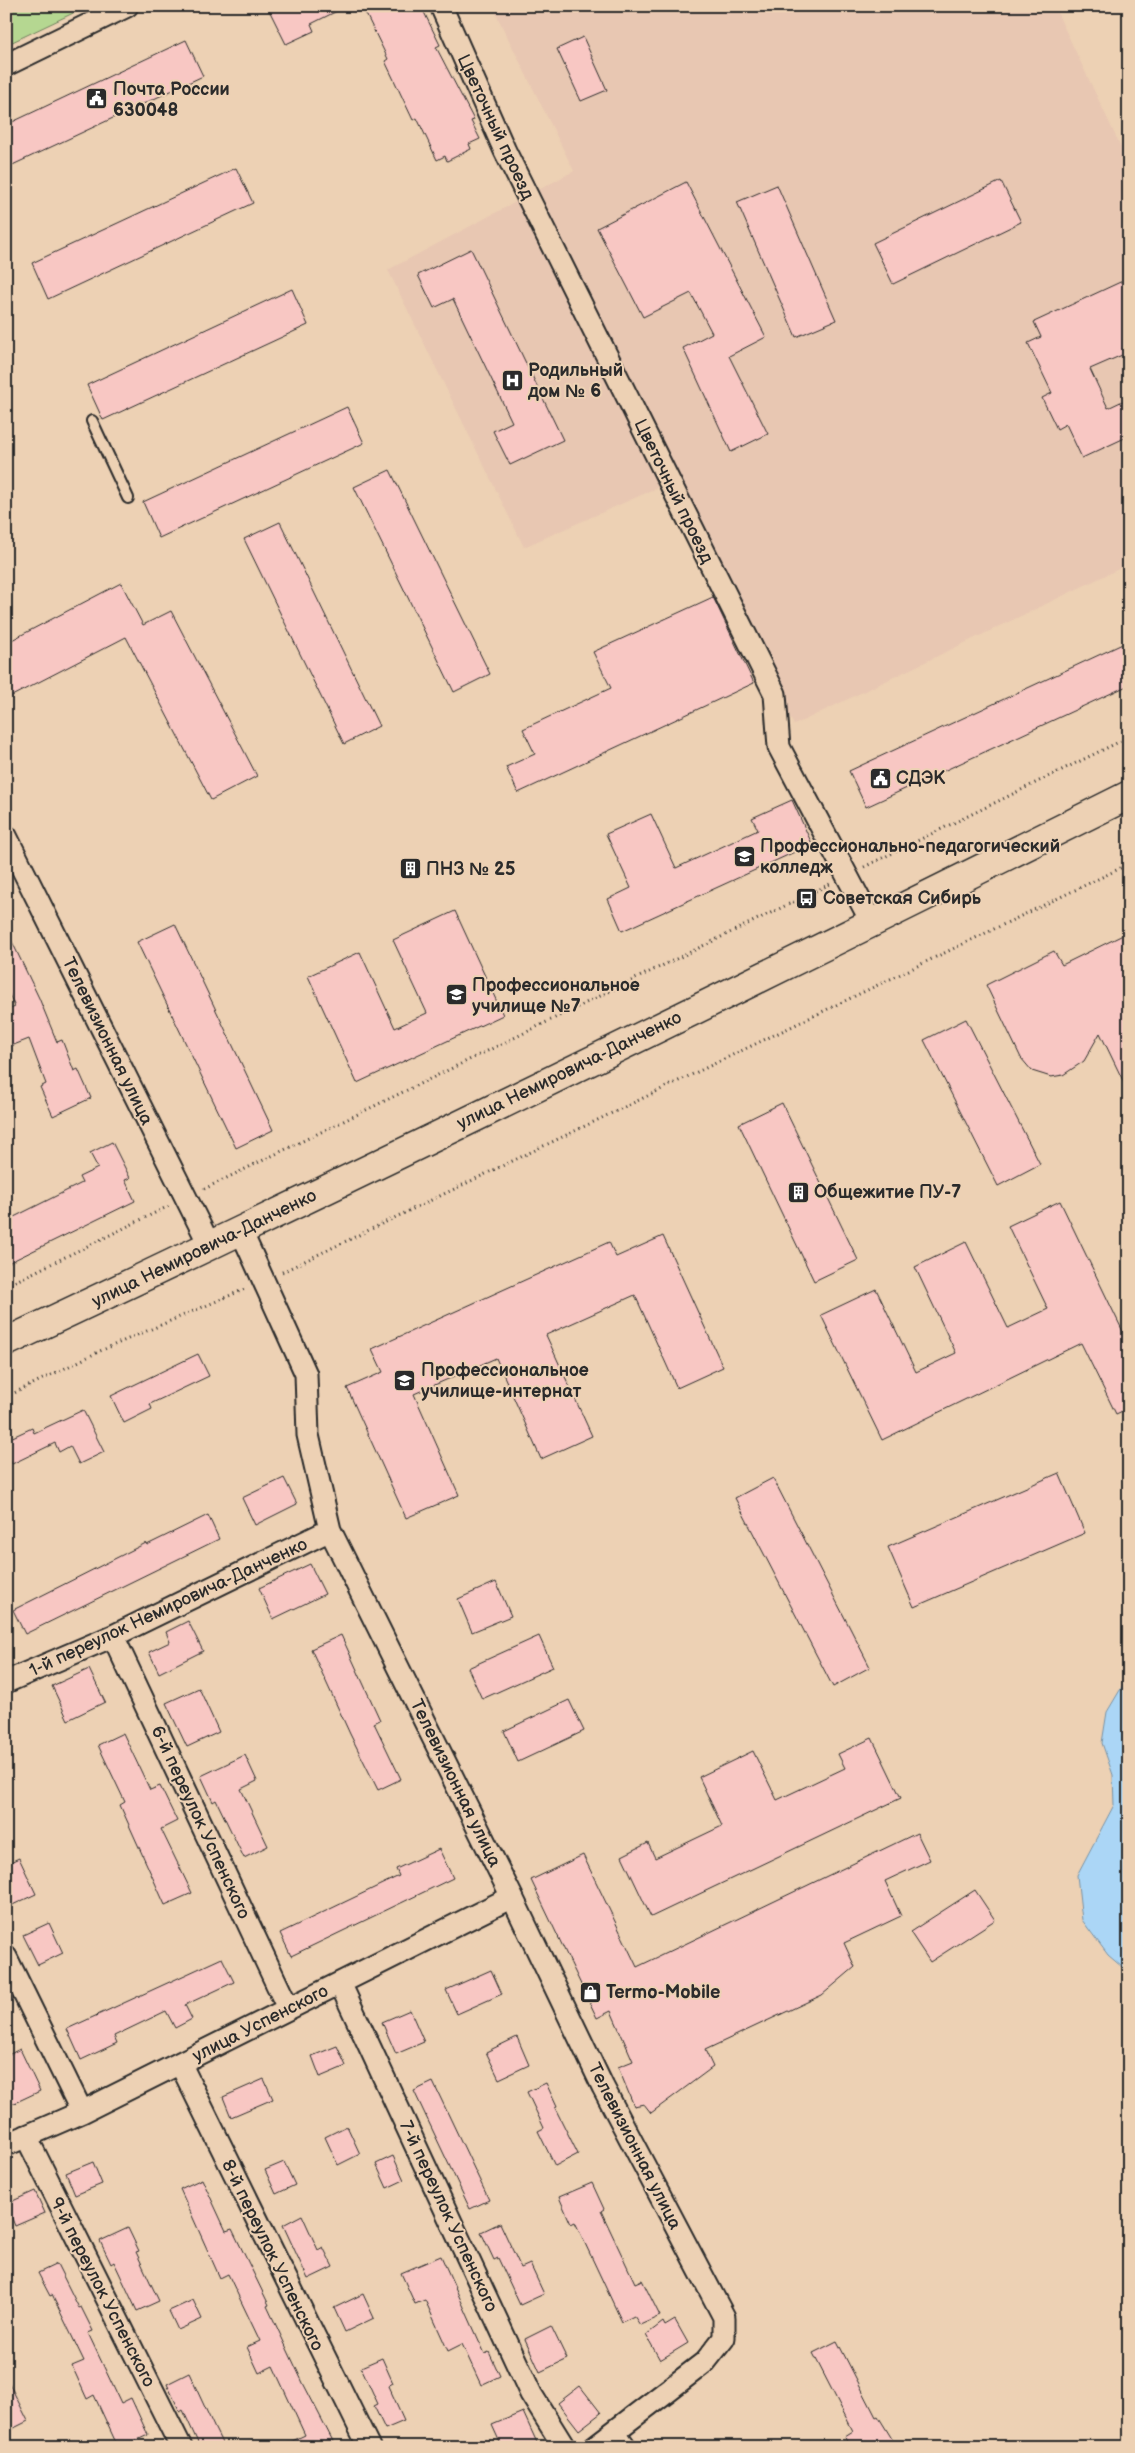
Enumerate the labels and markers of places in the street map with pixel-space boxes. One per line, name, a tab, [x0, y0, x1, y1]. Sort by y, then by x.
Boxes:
place label: Почта России 630048	[113, 79, 230, 121]
public building icon: Почта России 630048	[85, 87, 109, 111]
place label: Родильный дом № 6	[527, 360, 623, 402]
hospital icon: Родильный дом № 6	[500, 368, 524, 392]
public building icon: СДЭК	[868, 766, 892, 790]
place label: СДЭК	[896, 768, 946, 789]
place label: Профессионально-педагогический колледж	[760, 836, 1060, 878]
school or university icon: Профессионально-педагогический колледж	[732, 844, 756, 868]
building icon: ПНЗ № 25	[398, 857, 422, 881]
place label: ПНЗ № 25	[426, 859, 515, 880]
bus stop icon: Советская Сибирь	[795, 886, 819, 910]
place label: Советская Сибирь	[823, 888, 982, 909]
place label: Профессиональное училище №7	[472, 975, 640, 1017]
school or university icon: Профессиональное училище №7	[444, 983, 468, 1007]
building icon: Общежитие ПУ-7	[786, 1180, 810, 1204]
place label: Общежитие ПУ-7	[814, 1182, 961, 1203]
place label: Профессиональное училище-интернат	[421, 1360, 589, 1402]
school or university icon: Профессиональное училище-интернат	[393, 1368, 417, 1392]
shop icon: Termo-Mobile	[578, 1980, 602, 2004]
place label: Termo-Mobile	[606, 1982, 720, 2003]

